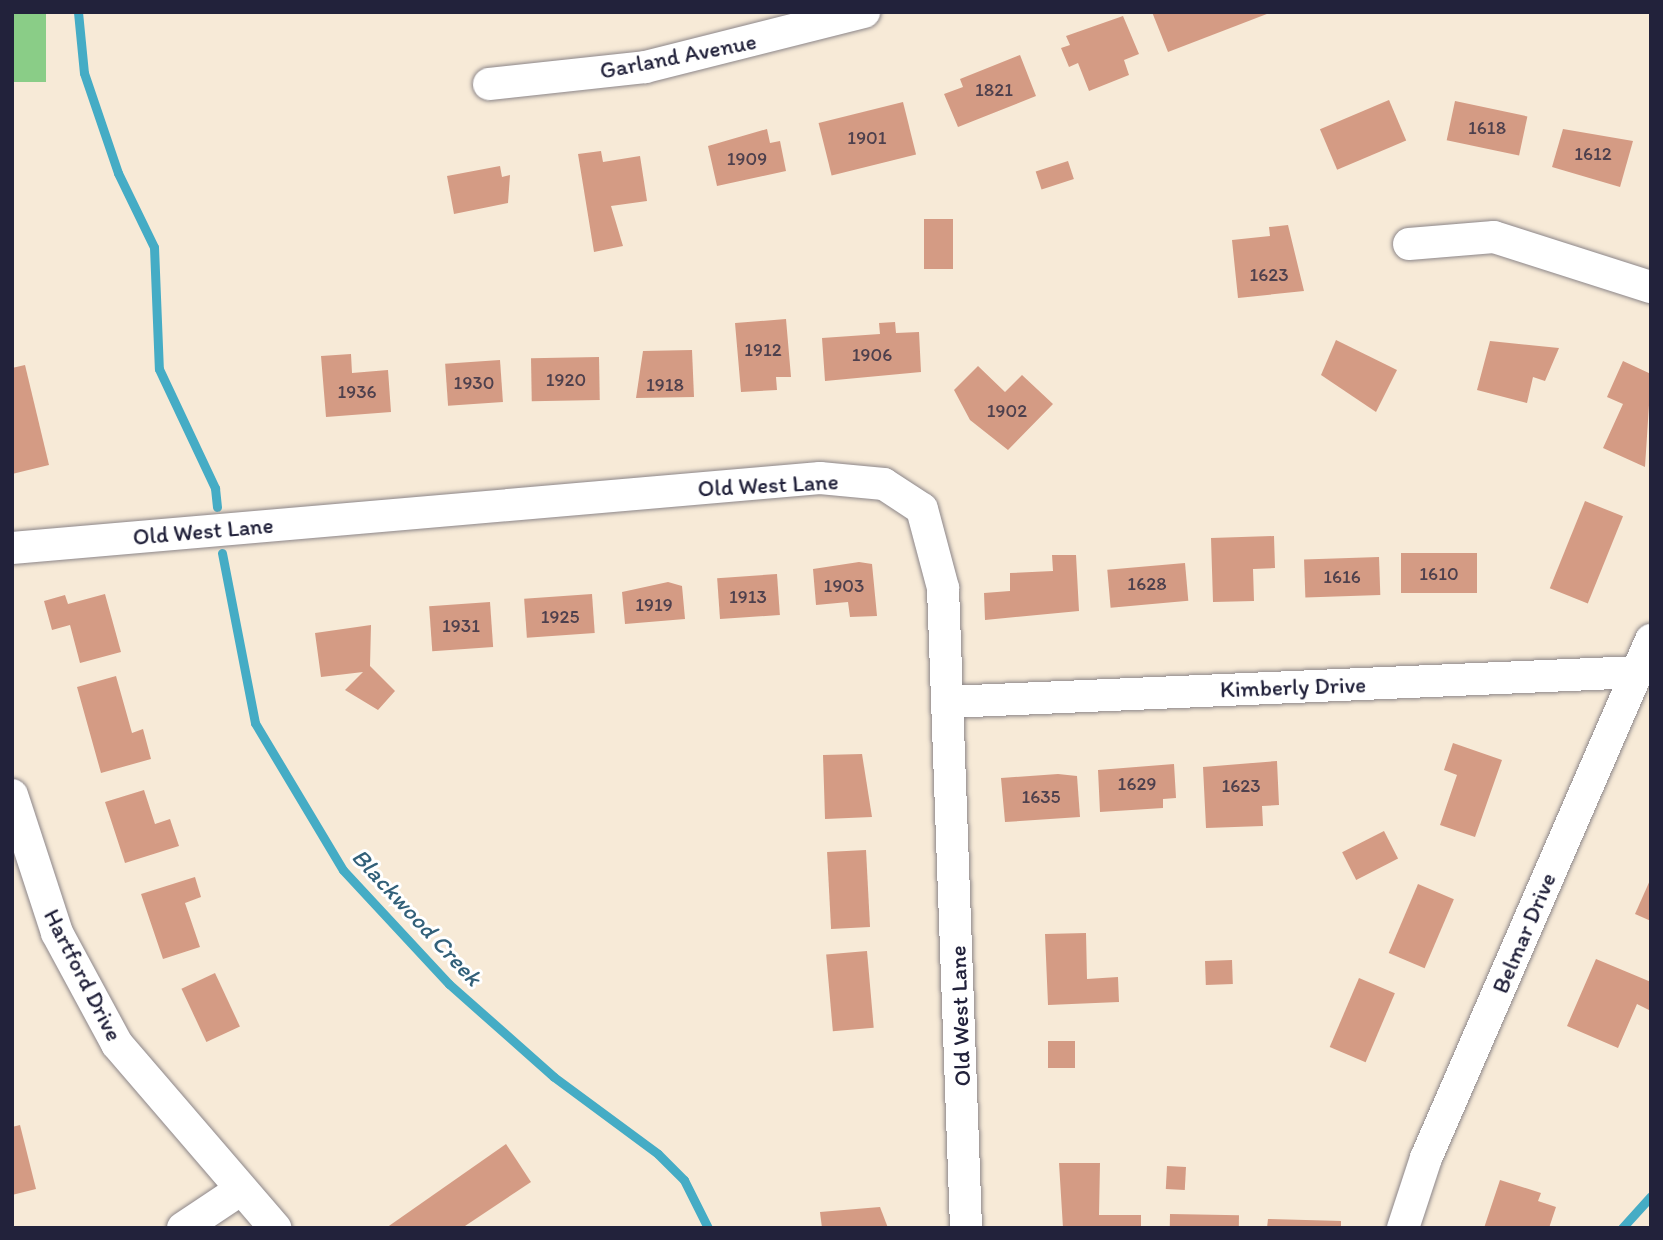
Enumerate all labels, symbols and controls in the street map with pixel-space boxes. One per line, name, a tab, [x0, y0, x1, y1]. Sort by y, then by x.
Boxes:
street label: Garland Avenue	[598, 27, 758, 85]
house number: 1821	[975, 79, 1013, 101]
house number: 1618	[1468, 117, 1506, 139]
house number: 1901	[847, 127, 887, 149]
house number: 1612	[1574, 143, 1612, 165]
house number: 1909	[727, 148, 767, 170]
house number: 1623	[1249, 264, 1289, 286]
house number: 1912	[744, 339, 782, 361]
house number: 1906	[852, 344, 892, 366]
house number: 1920	[546, 369, 586, 391]
house number: 1930	[454, 372, 494, 394]
house number: 1918	[646, 374, 684, 396]
house number: 1936	[337, 381, 377, 403]
house number: 1902	[987, 400, 1027, 422]
street label: Old West Lane	[696, 468, 840, 502]
street label: Old West Lane	[131, 511, 275, 551]
house number: 1610	[1419, 563, 1459, 585]
house number: 1616	[1323, 566, 1361, 588]
house number: 1628	[1127, 573, 1167, 595]
house number: 1903	[824, 575, 864, 597]
house number: 1913	[729, 586, 767, 608]
house number: 1919	[635, 594, 673, 616]
house number: 1925	[541, 606, 579, 628]
house number: 1931	[442, 615, 480, 637]
street label: Kimberly Drive	[1219, 671, 1367, 703]
house number: 1629	[1118, 773, 1156, 795]
house number: 1623	[1221, 775, 1261, 797]
house number: 1635	[1021, 786, 1061, 808]
water label: Blackwood Creek	[346, 842, 488, 992]
street label: Belmar Drive	[1486, 869, 1562, 997]
street label: Hartford Drive	[38, 904, 128, 1046]
street label: Old West Lane	[944, 945, 976, 1087]

